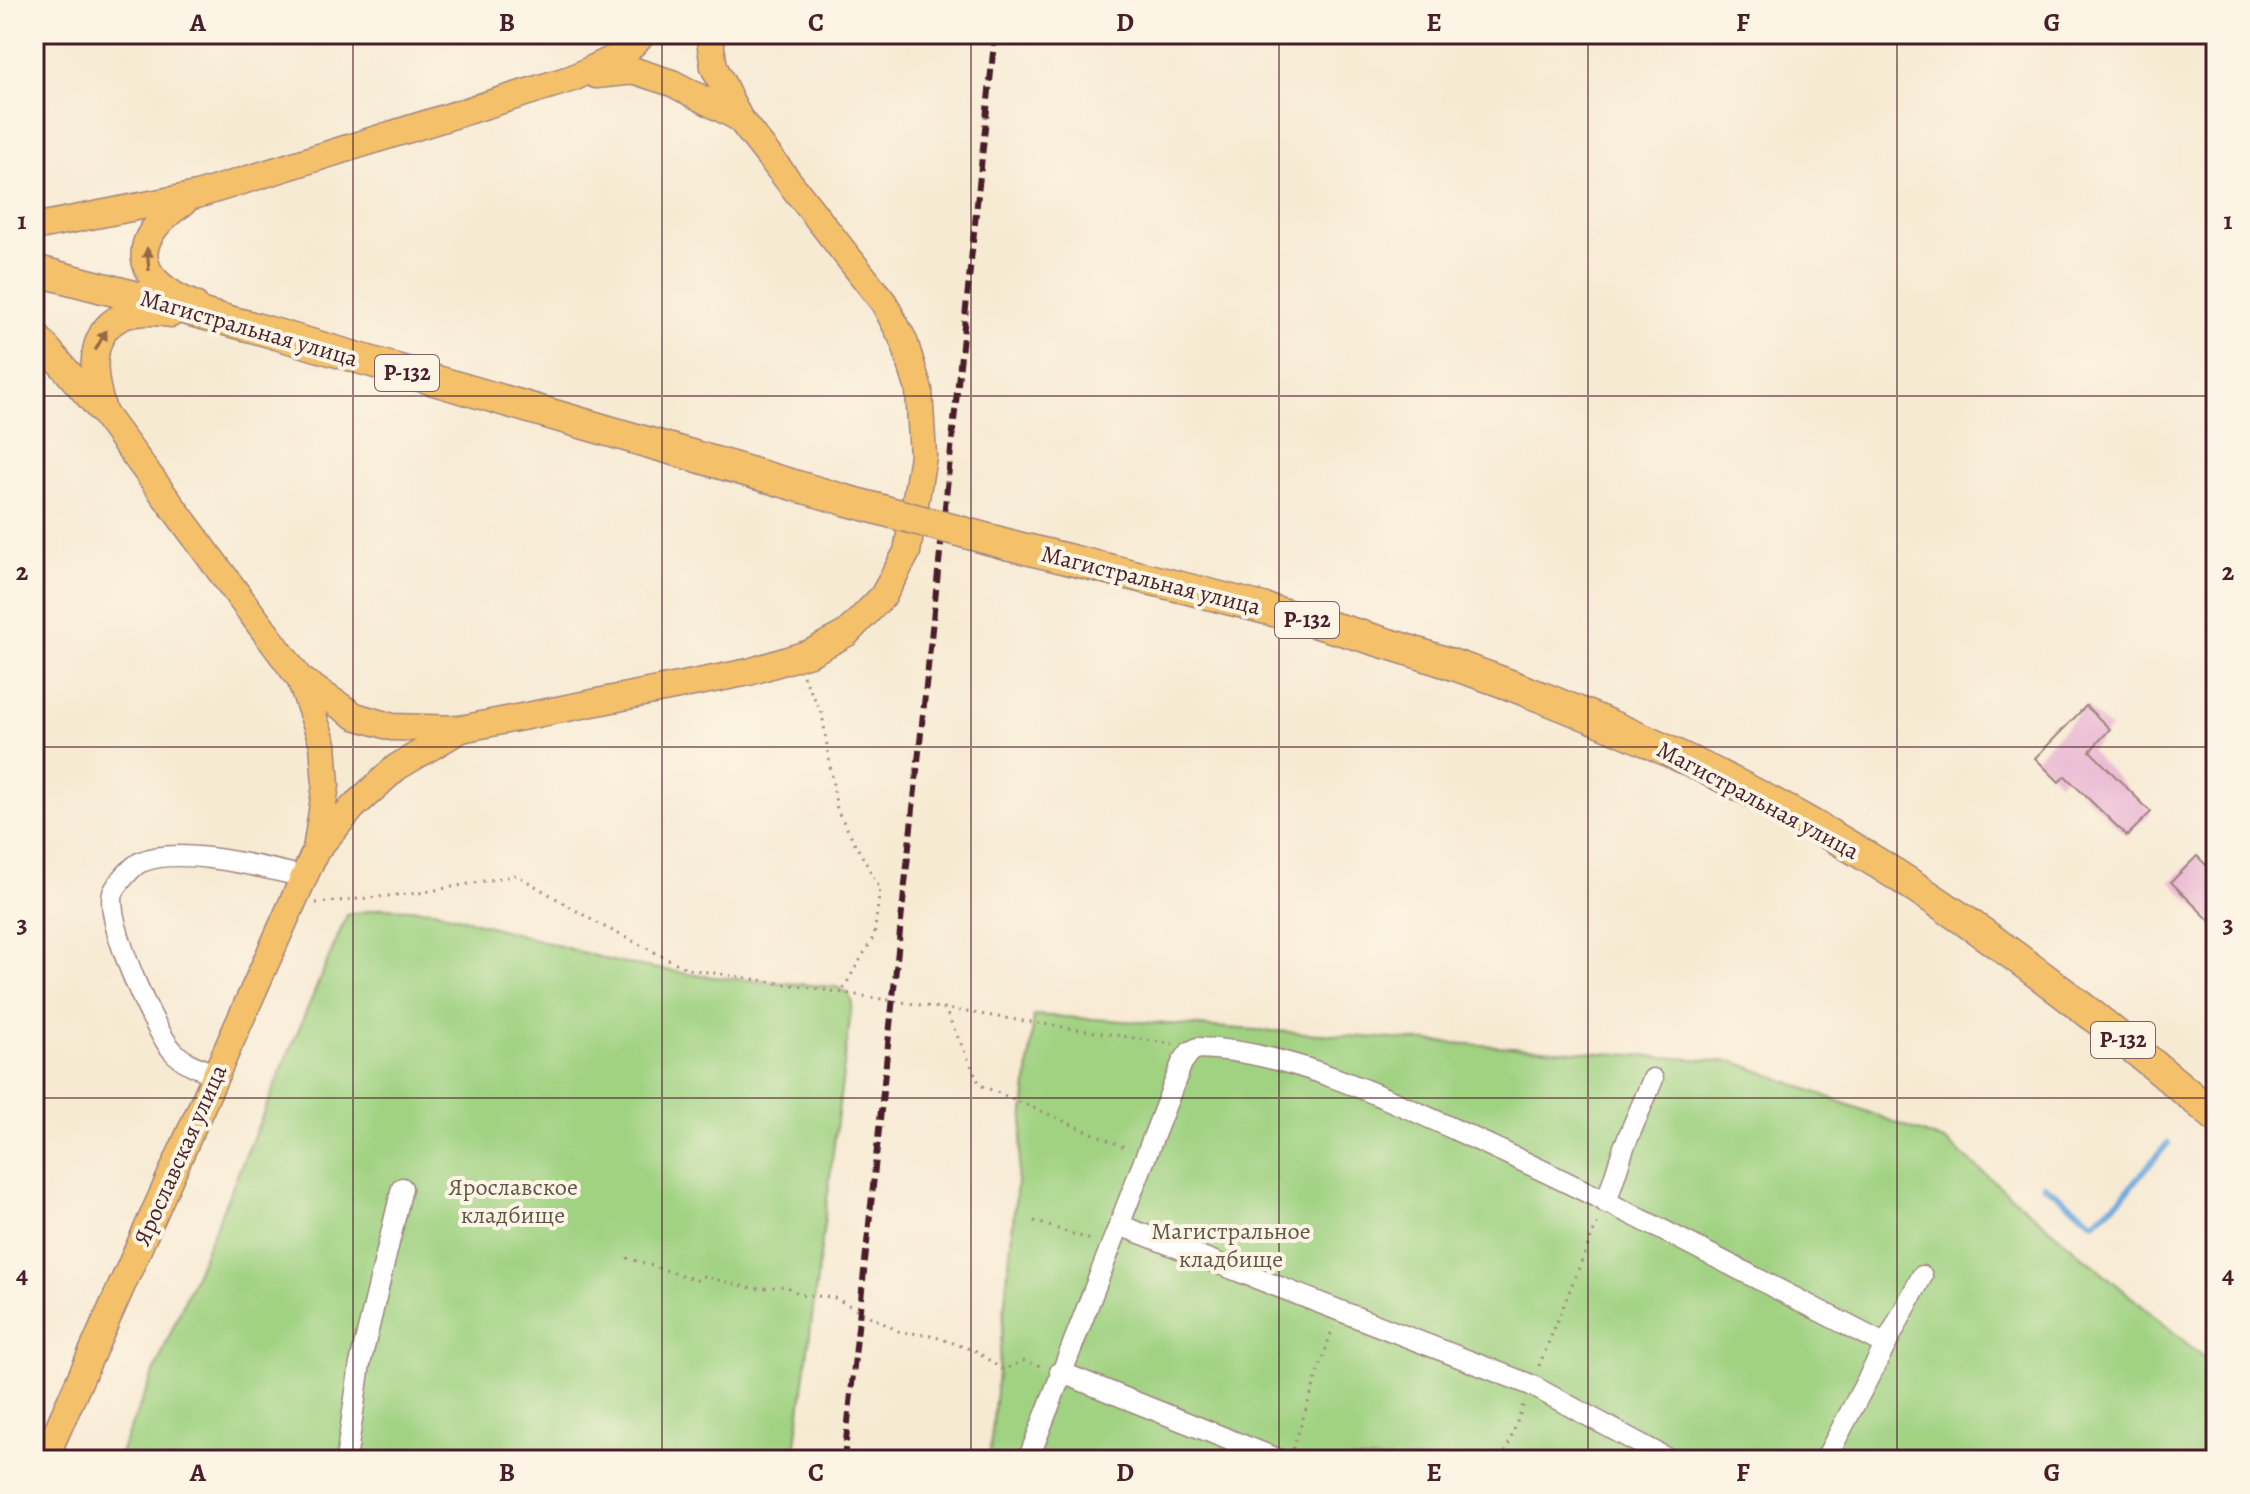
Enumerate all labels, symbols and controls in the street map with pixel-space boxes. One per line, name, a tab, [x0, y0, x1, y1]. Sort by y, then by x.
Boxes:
text: A	[189, 5, 207, 40]
text: B	[499, 5, 515, 40]
text: C	[808, 5, 824, 40]
text: D	[1116, 5, 1134, 40]
text: E	[1426, 5, 1442, 40]
text: F	[1736, 5, 1750, 40]
text: G	[2043, 5, 2061, 40]
text: 1	[17, 203, 27, 238]
text: 1	[2223, 203, 2233, 238]
one-way arrow	[141, 246, 154, 271]
street label: Магистральная улица	[136, 282, 362, 374]
one-way arrow	[94, 329, 108, 351]
road number: Р-132	[375, 355, 439, 391]
street label: Магистральная улица	[1038, 537, 1264, 623]
text: 2	[16, 554, 29, 589]
text: 2	[2222, 554, 2235, 589]
road number: Р-132	[1275, 602, 1339, 638]
street label: Магистральная улица	[1651, 733, 1865, 867]
text: 3	[16, 906, 28, 941]
text: 3	[2222, 906, 2234, 941]
road number: Р-132	[2091, 1022, 2155, 1058]
street label: Ярославская улица	[126, 1059, 234, 1251]
park label: Ярославское кладбище	[448, 1171, 578, 1231]
park label: Магистральное кладбище	[1151, 1215, 1311, 1275]
text: 4	[16, 1257, 28, 1292]
text: 4	[2222, 1257, 2234, 1292]
text: A	[189, 1455, 207, 1490]
text: B	[499, 1455, 515, 1490]
text: C	[808, 1455, 824, 1490]
text: D	[1116, 1455, 1134, 1490]
text: E	[1426, 1455, 1442, 1490]
text: F	[1736, 1455, 1750, 1490]
text: G	[2043, 1455, 2061, 1490]

